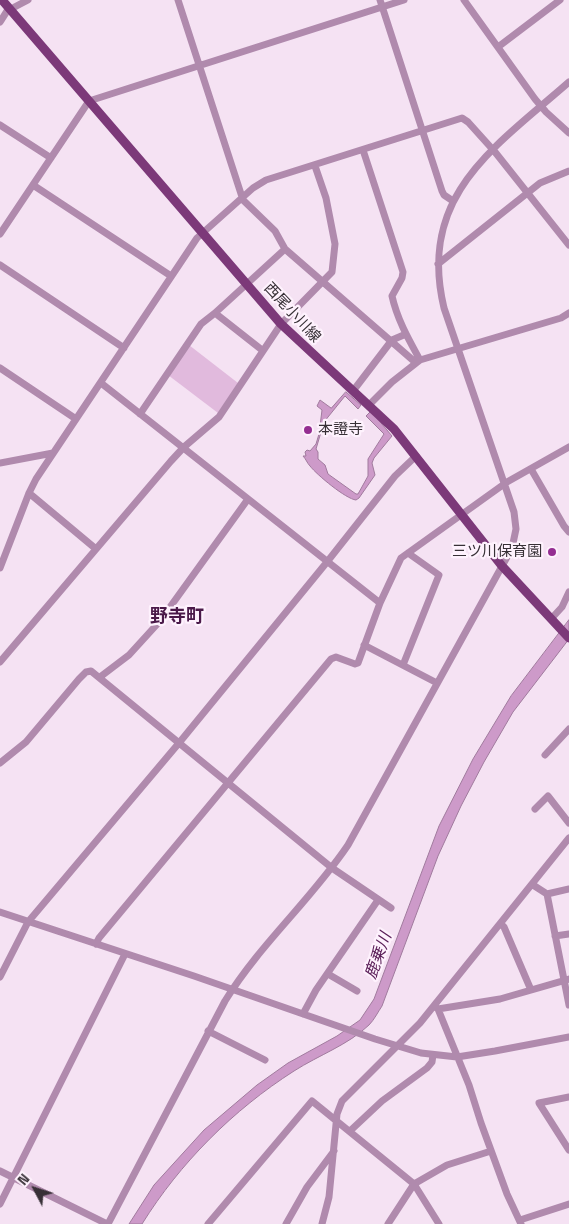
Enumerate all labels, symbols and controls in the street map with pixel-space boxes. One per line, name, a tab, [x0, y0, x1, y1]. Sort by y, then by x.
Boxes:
street label: 西尾小川線	[260, 279, 324, 347]
place label: 本證寺	[318, 421, 363, 439]
marker: 本證寺	[302, 424, 314, 436]
place label: 三ツ川保育園	[452, 543, 542, 561]
marker: 三ツ川保育園	[546, 546, 558, 558]
district label: 野寺町	[150, 606, 204, 628]
water label: 鹿乗川	[362, 930, 396, 982]
north arrow	[10, 1164, 60, 1214]
text: N	[14, 1170, 33, 1189]

